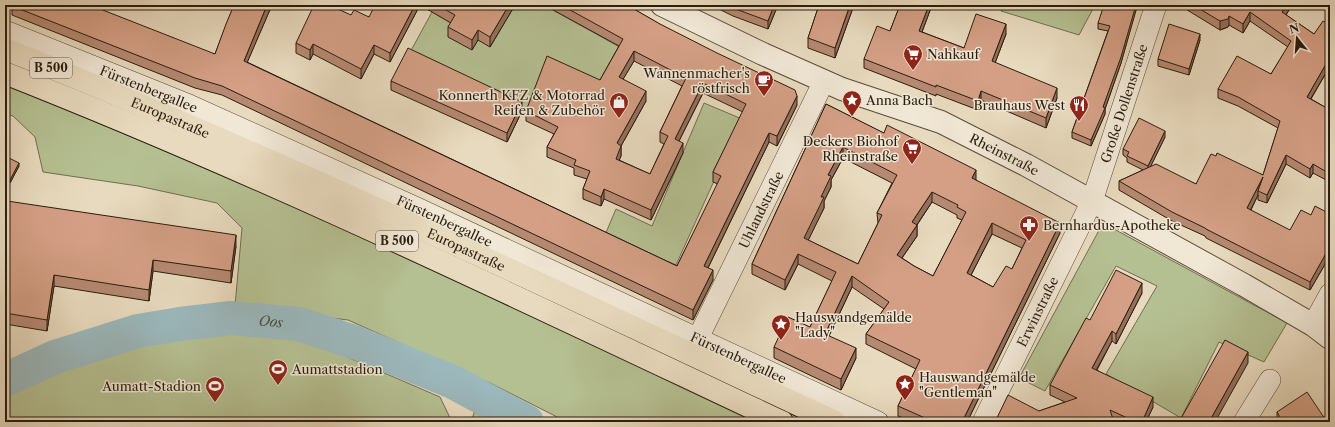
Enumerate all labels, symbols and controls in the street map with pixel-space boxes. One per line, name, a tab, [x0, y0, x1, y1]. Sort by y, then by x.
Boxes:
north arrow	[1277, 18, 1317, 58]
text: N	[1287, 20, 1301, 37]
street label: Große Dollenstraße	[1097, 42, 1151, 165]
supermarket icon: Nahkauf	[902, 43, 924, 71]
place label: Nahkauf	[927, 46, 981, 62]
road number: B 500	[30, 58, 72, 78]
street label: Fürstenbergallee	[98, 62, 200, 116]
place label: Wannenmacher's röstfrisch	[642, 65, 750, 96]
cafe icon: Wannenmacher's röstfrisch	[753, 69, 775, 97]
place label: Konnerth KFZ & Motorrad Reifen & Zubehör	[438, 87, 606, 118]
place icon: Anna Bach	[841, 89, 863, 117]
shop icon: Konnerth KFZ & Motorrad Reifen & Zubehör	[608, 91, 630, 119]
place label: Anna Bach	[865, 92, 933, 108]
street label: Europastraße	[129, 94, 212, 142]
restaurant icon: Brauhaus West	[1068, 94, 1090, 122]
place label: Brauhaus West	[973, 97, 1065, 113]
street label: Rheinstraße	[967, 130, 1042, 179]
place label: Deckers Biohof Rheinstraße	[803, 133, 899, 164]
supermarket icon: Deckers Biohof Rheinstraße	[901, 137, 923, 165]
street label: Uhlandstraße	[735, 168, 787, 251]
street label: Fürstenbergallee	[394, 192, 495, 250]
pharmacy icon: Bernhardus-Apotheke	[1018, 214, 1040, 242]
place label: Bernhardus-Apotheke	[1043, 217, 1180, 233]
street label: Europastraße	[425, 225, 508, 274]
road number: B 500	[376, 231, 418, 251]
street label: Erwinstraße	[1013, 274, 1061, 349]
place label: Hauswandgemälde "Lady"	[795, 309, 912, 340]
water label: Oos	[258, 311, 285, 332]
place icon: Hauswandgemälde "Lady"	[770, 313, 792, 341]
street label: Fürstenbergallee	[688, 328, 789, 387]
sports icon: Aumattstadion	[267, 358, 289, 386]
place label: Aumattstadion	[291, 361, 383, 377]
place label: Hauswandgemälde "Gentleman"	[919, 369, 1036, 400]
place icon: Hauswandgemälde "Gentleman"	[894, 373, 916, 401]
sports icon: Aumatt-Stadion	[204, 375, 226, 403]
place label: Aumatt-Stadion	[101, 378, 201, 394]

